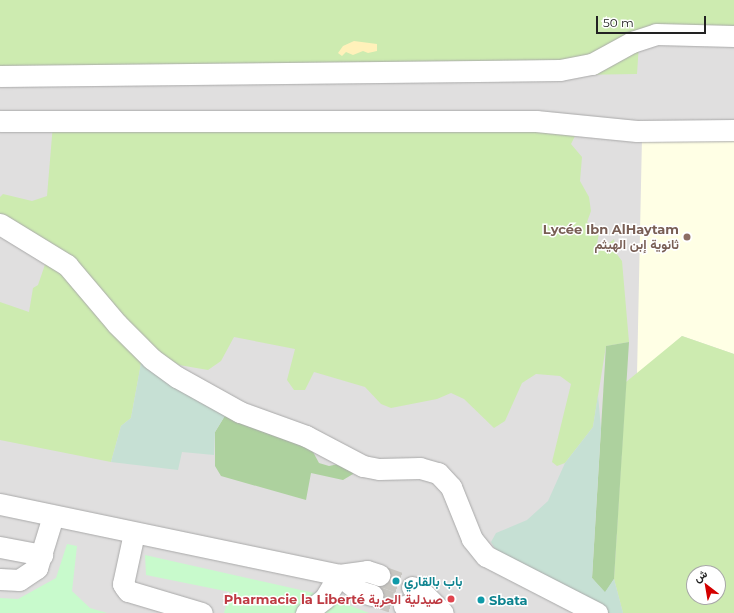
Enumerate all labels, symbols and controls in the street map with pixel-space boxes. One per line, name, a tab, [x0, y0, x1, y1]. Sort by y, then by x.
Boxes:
scale bar	[598, 8, 708, 34]
text: 50 m	[603, 15, 634, 30]
place label: Lycée Ibn AlHaytam ثانوية إبن الهيثم	[543, 222, 679, 253]
marker: Lycée Ibn AlHaytam ثانوية إبن الهيثم	[682, 232, 692, 242]
north arrow	[686, 565, 726, 605]
text: ش	[691, 566, 710, 585]
place label: باب بالقاري	[404, 573, 462, 589]
marker: باب بالقاري	[391, 576, 401, 586]
place label: Pharmacie la Liberté صيدلية الحرية	[224, 591, 443, 607]
place label: Sbata	[489, 592, 528, 608]
marker: Pharmacie la Liberté صيدلية الحرية	[446, 594, 456, 604]
marker: Sbata	[476, 595, 486, 605]

